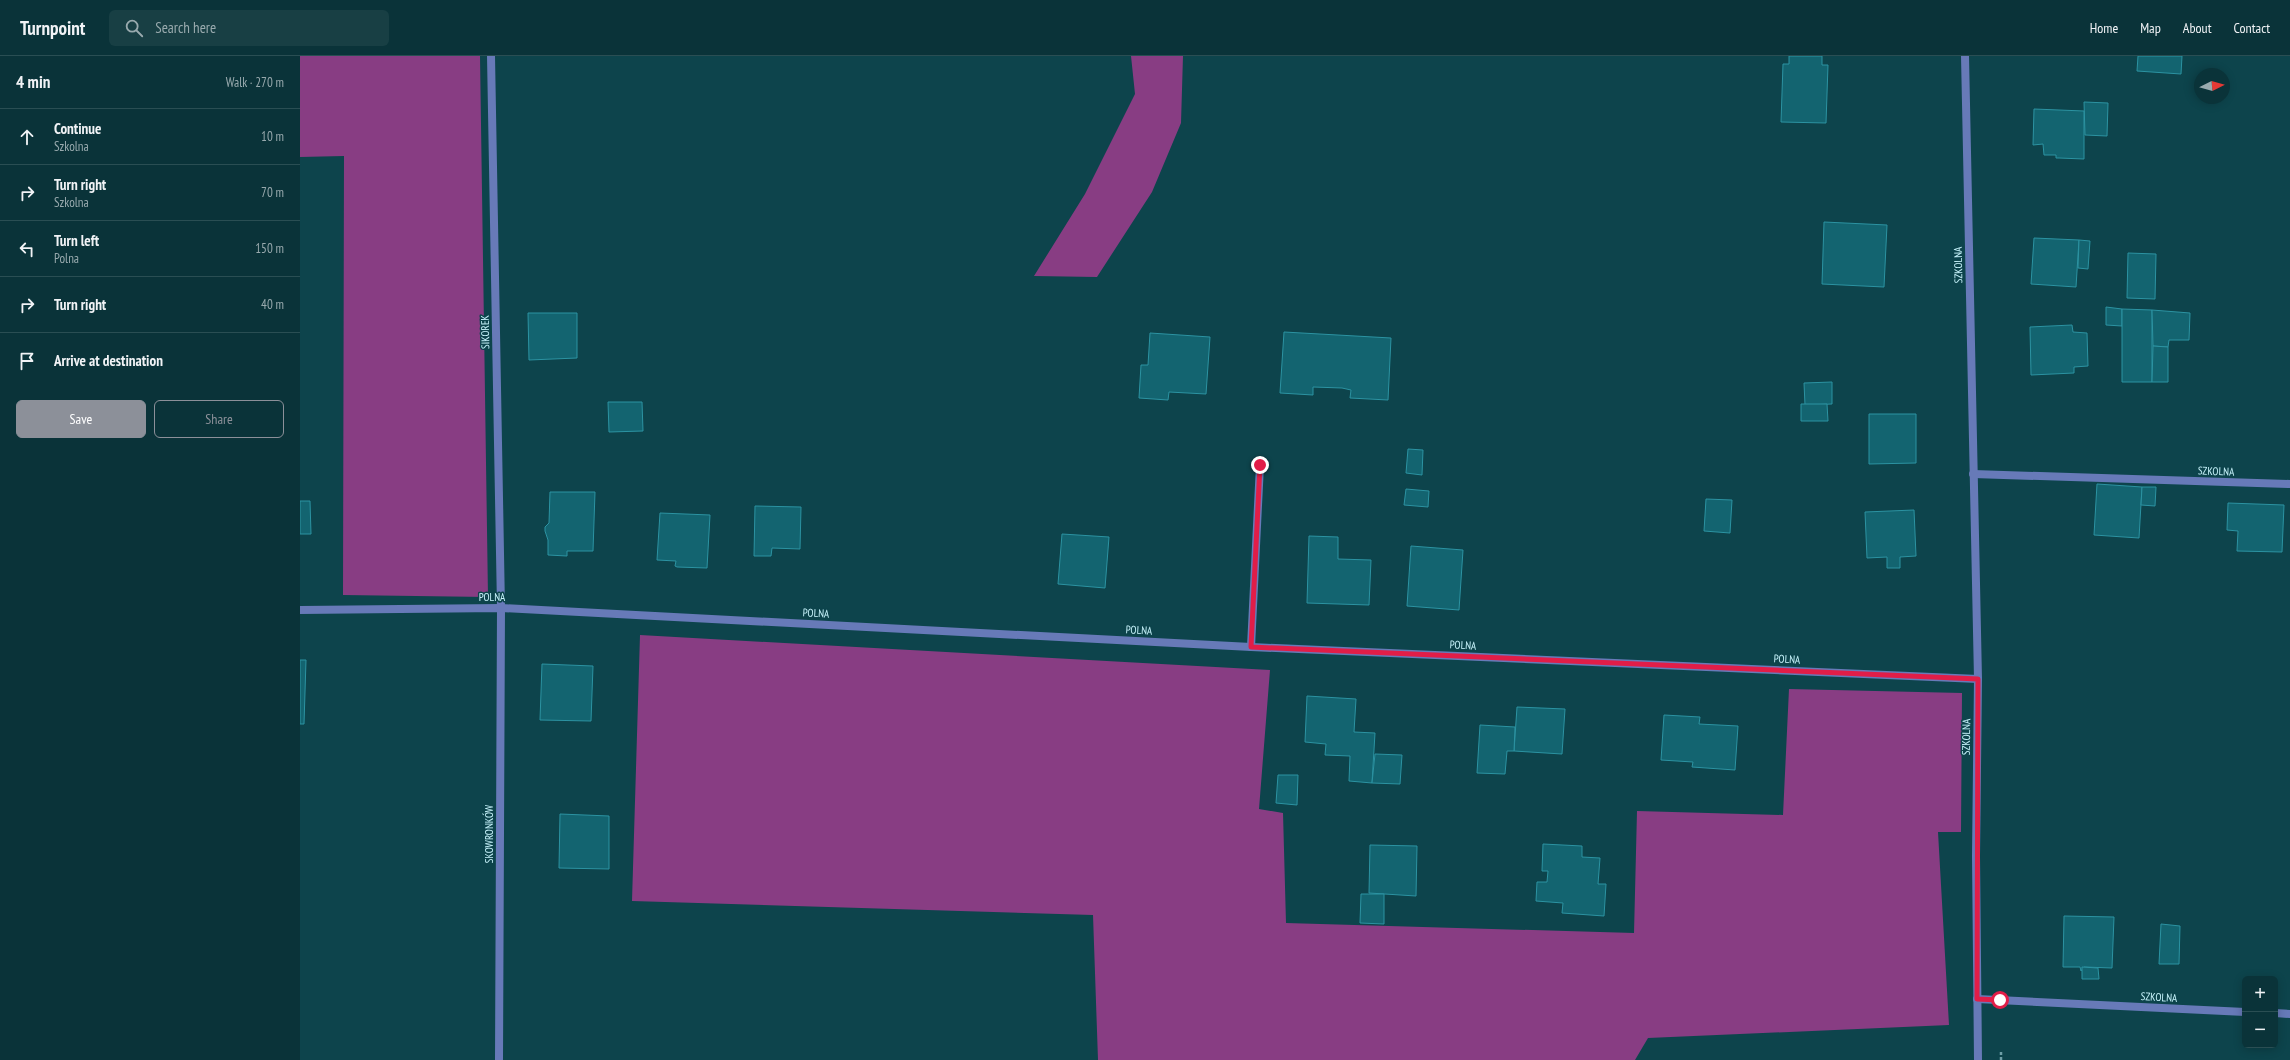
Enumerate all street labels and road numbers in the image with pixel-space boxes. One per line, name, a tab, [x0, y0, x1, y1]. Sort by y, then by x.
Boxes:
street label: SZKOLNA	[1951, 246, 1965, 283]
street label: SIKOREK	[478, 314, 492, 349]
street label: SZKOLNA	[2198, 463, 2235, 479]
street label: POLNA	[479, 590, 506, 604]
street label: POLNA	[802, 605, 830, 621]
street label: POLNA	[1125, 622, 1153, 638]
street label: POLNA	[1449, 637, 1477, 653]
street label: POLNA	[1773, 651, 1801, 667]
street label: SZKOLNA	[1959, 718, 1973, 755]
street label: SKOWRONKÓW	[482, 804, 496, 863]
street label: SZKOLNA	[2140, 989, 2178, 1005]

